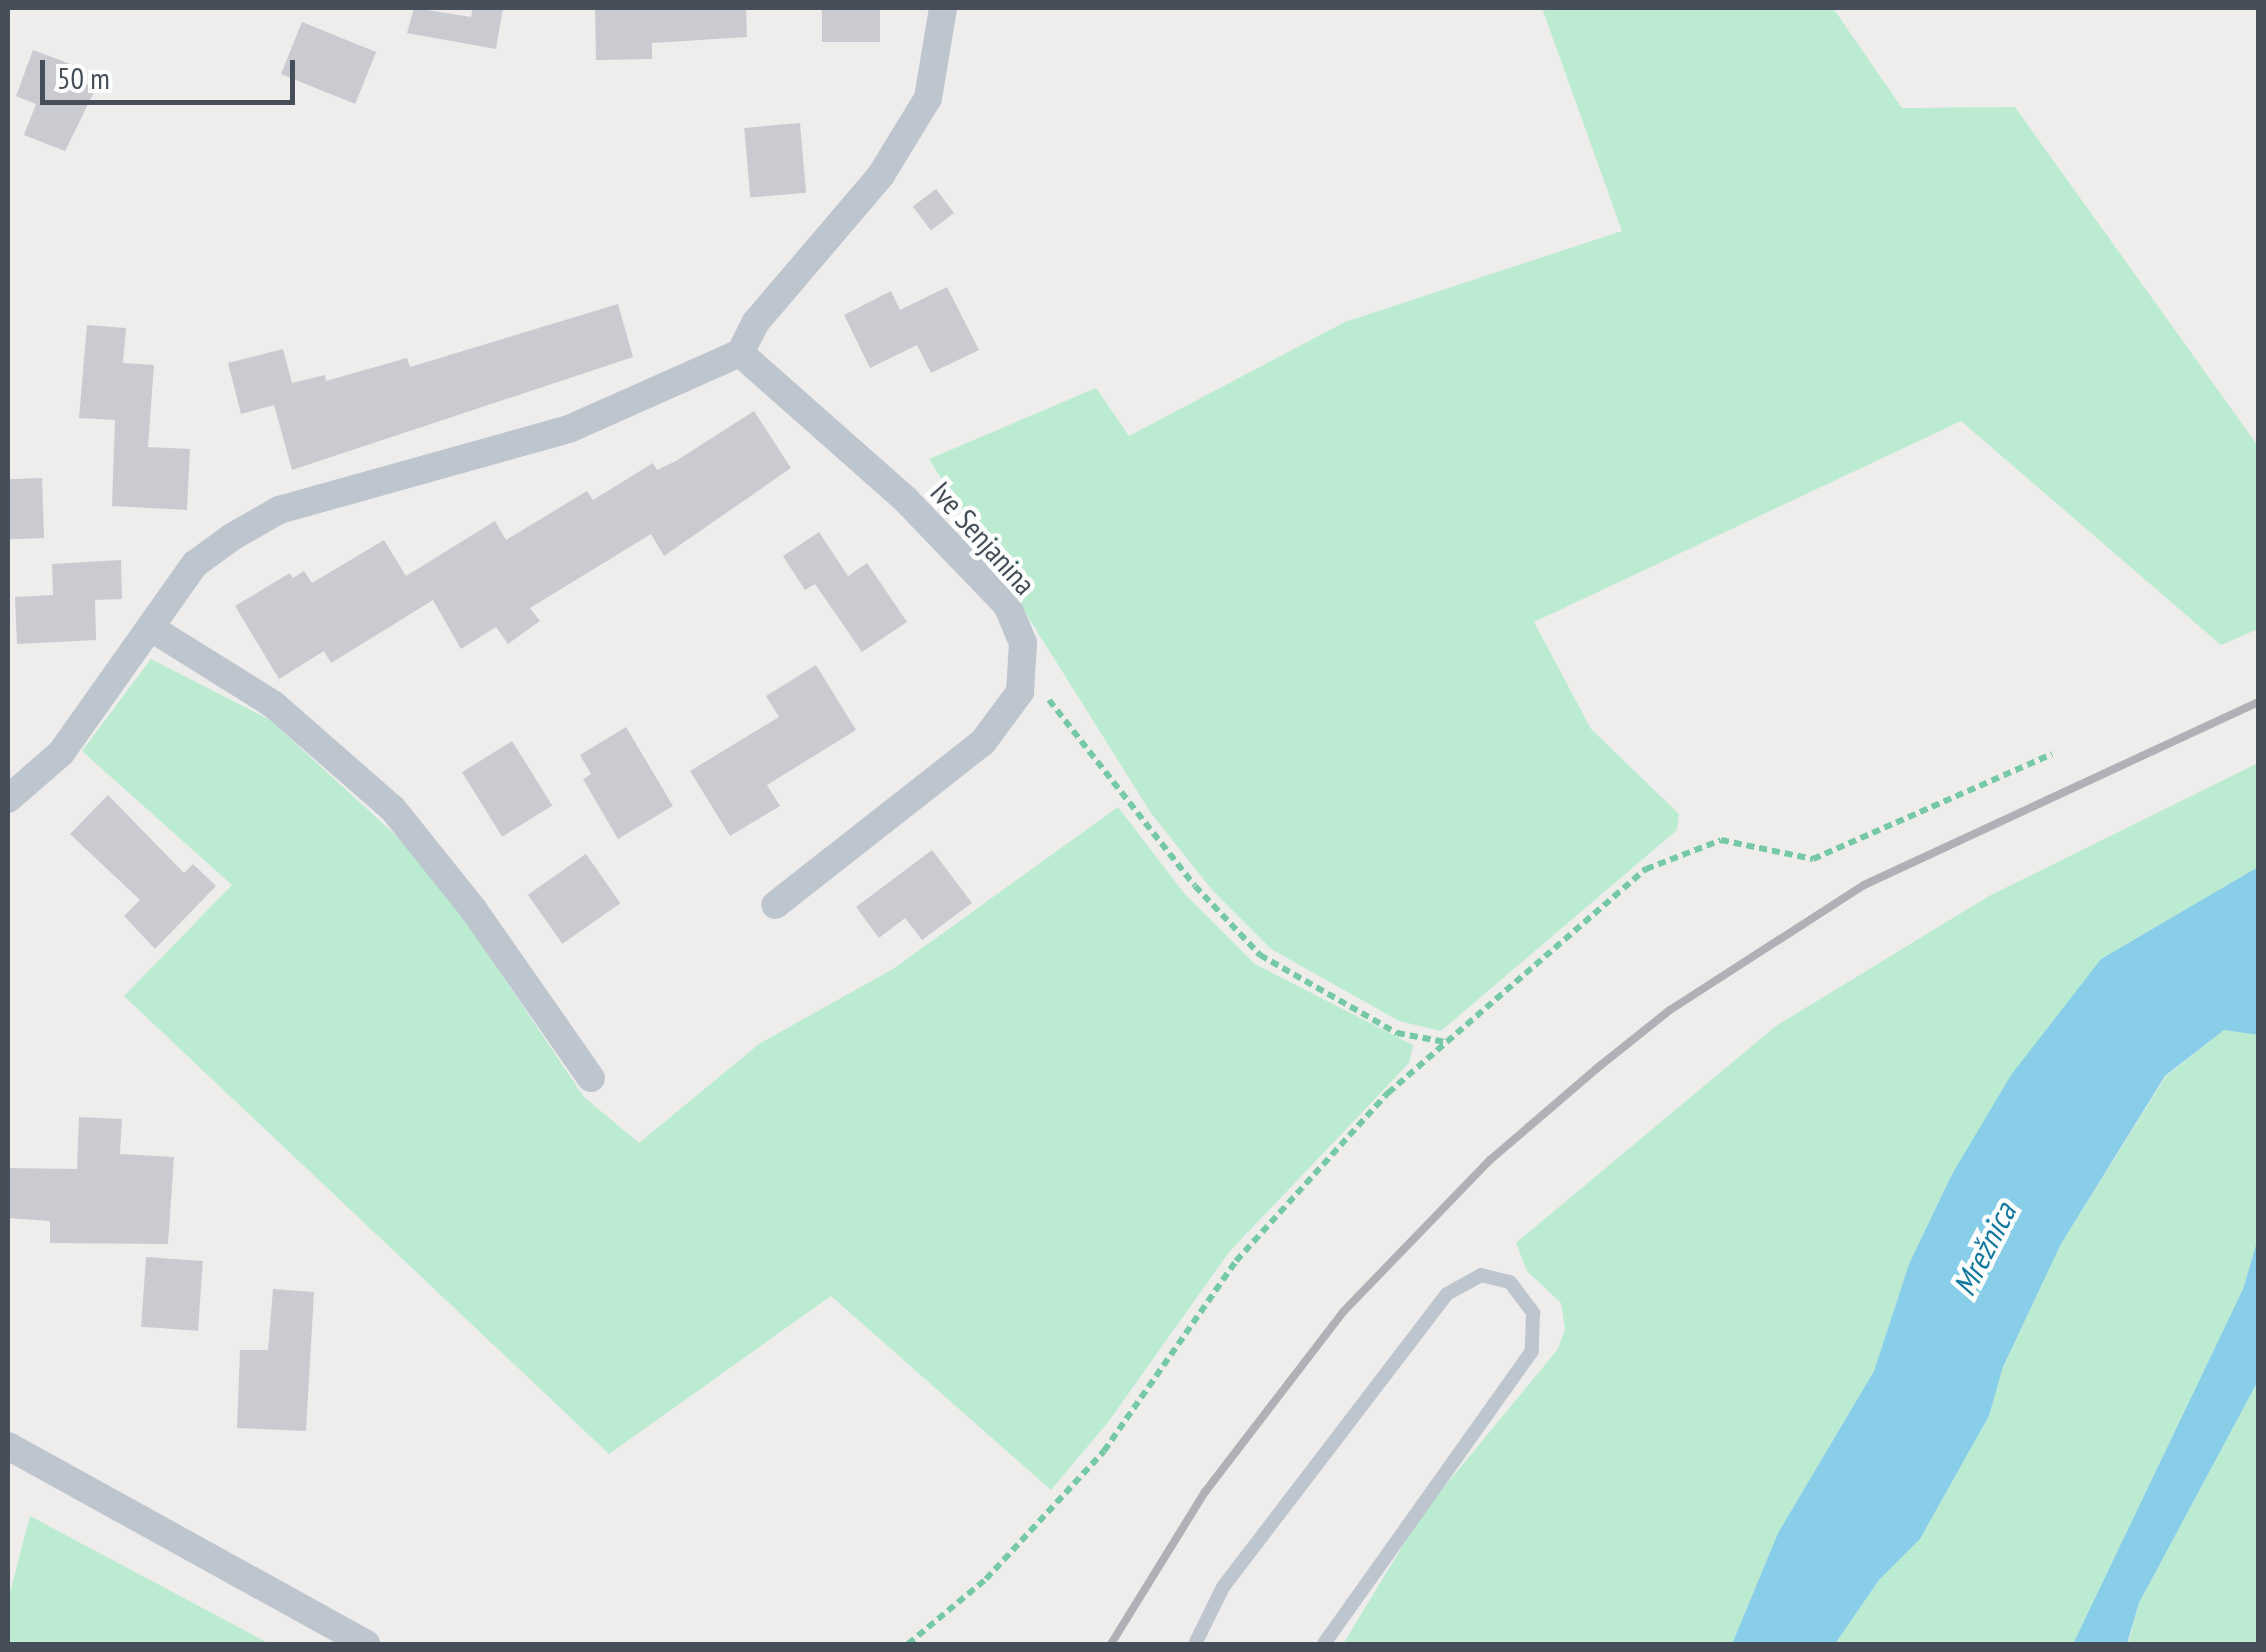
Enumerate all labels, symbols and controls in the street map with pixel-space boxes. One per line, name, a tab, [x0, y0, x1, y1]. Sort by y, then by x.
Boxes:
scale bar	[45, 40, 300, 102]
text: 50 m	[57, 58, 110, 97]
street label: Ive Senjanina	[923, 474, 1043, 602]
water label: Mrežnica	[1944, 1196, 2024, 1302]

